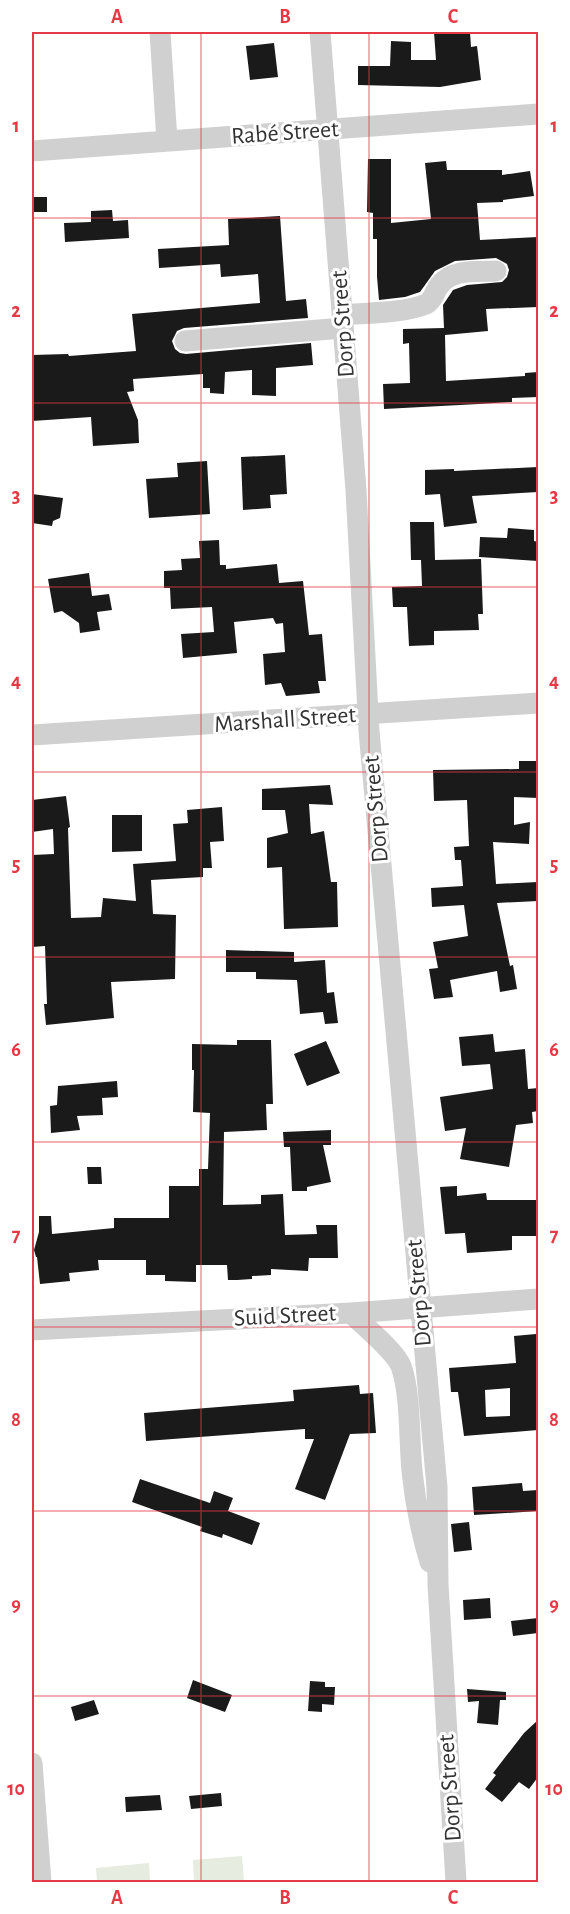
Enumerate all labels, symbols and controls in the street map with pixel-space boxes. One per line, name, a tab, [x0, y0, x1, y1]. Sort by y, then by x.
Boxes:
text: A	[111, 7, 123, 27]
text: B	[279, 7, 291, 27]
text: C	[448, 7, 459, 27]
text: 1	[12, 116, 20, 136]
text: 1	[550, 116, 558, 136]
street label: Rabé Street	[230, 117, 340, 149]
street label: Dorp Street	[327, 269, 359, 378]
text: 2	[11, 301, 21, 321]
text: 2	[549, 301, 559, 321]
text: 3	[12, 486, 20, 506]
text: 3	[550, 486, 558, 506]
text: 4	[11, 671, 21, 691]
text: 4	[549, 671, 559, 691]
street label: Marshall Street	[213, 703, 357, 737]
street label: Dorp Street	[359, 754, 393, 864]
text: 5	[12, 855, 20, 875]
text: 5	[550, 855, 558, 875]
text: 6	[11, 1040, 21, 1060]
text: 6	[549, 1040, 559, 1060]
text: 7	[12, 1225, 21, 1245]
text: 7	[550, 1225, 559, 1245]
street label: Dorp Street	[402, 1238, 436, 1348]
street label: Suid Street	[233, 1301, 337, 1331]
text: 8	[11, 1410, 21, 1430]
text: 8	[549, 1410, 559, 1430]
text: 9	[11, 1595, 21, 1615]
text: 9	[549, 1595, 559, 1615]
street label: Dorp Street	[434, 1733, 466, 1842]
text: 10	[7, 1779, 25, 1799]
text: 10	[545, 1779, 563, 1799]
text: A	[111, 1888, 123, 1908]
text: B	[279, 1888, 291, 1908]
text: C	[448, 1888, 459, 1908]

